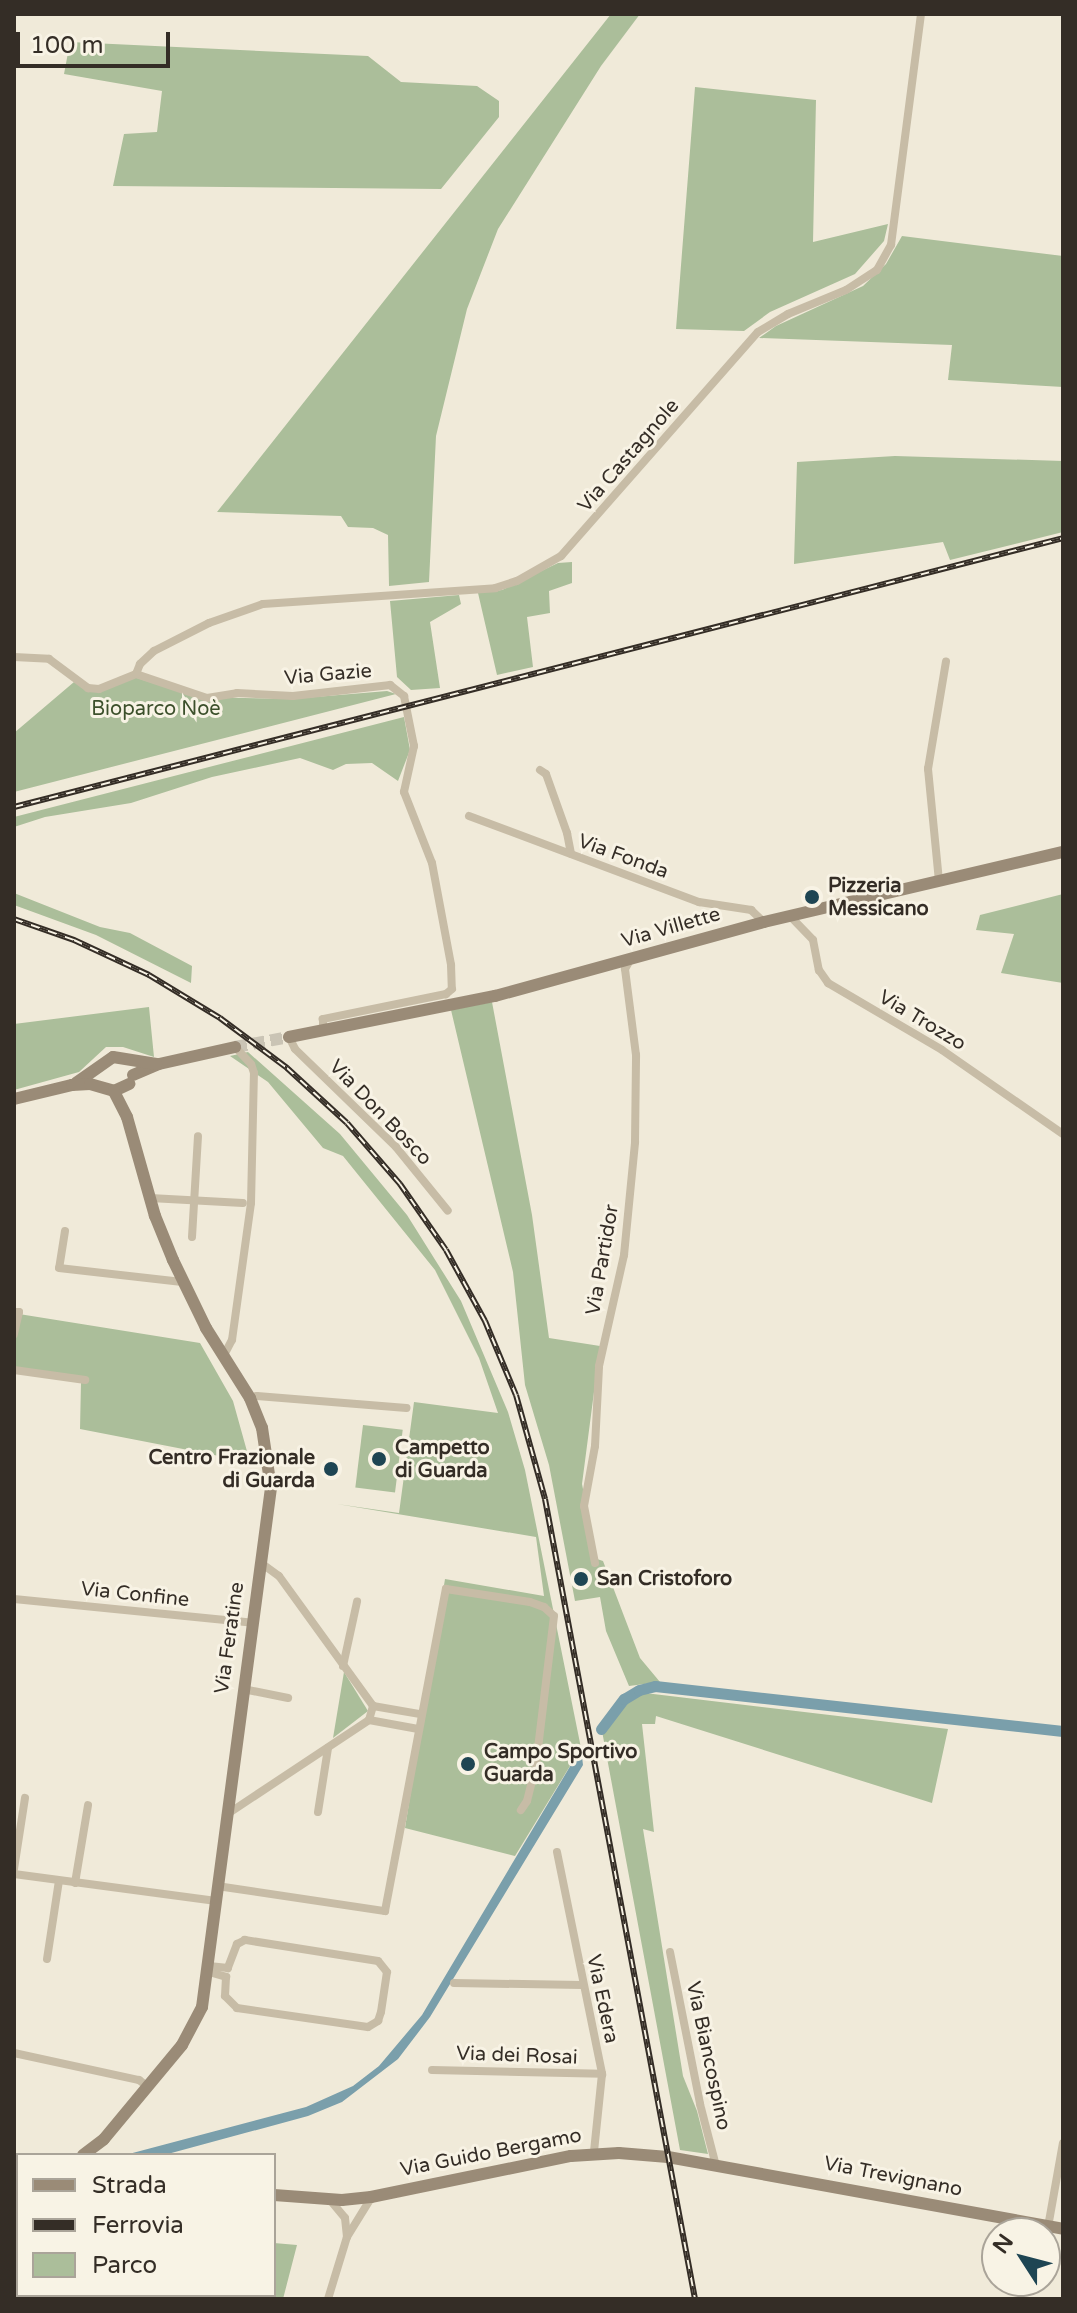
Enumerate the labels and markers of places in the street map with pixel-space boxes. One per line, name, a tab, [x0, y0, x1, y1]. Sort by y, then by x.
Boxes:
place label: Pizzeria Messicano	[828, 874, 929, 921]
marker: Pizzeria Messicano	[803, 888, 821, 906]
place label: Campetto di Guarda	[395, 1436, 490, 1483]
place label: Centro Frazionale di Guarda	[148, 1446, 315, 1493]
marker: Campetto di Guarda	[370, 1450, 388, 1468]
marker: Centro Frazionale di Guarda	[322, 1460, 340, 1478]
place label: San Cristoforo	[597, 1567, 732, 1591]
marker: San Cristoforo	[572, 1570, 590, 1588]
place label: Campo Sportivo Guarda	[484, 1740, 637, 1787]
marker: Campo Sportivo Guarda	[459, 1755, 477, 1773]

